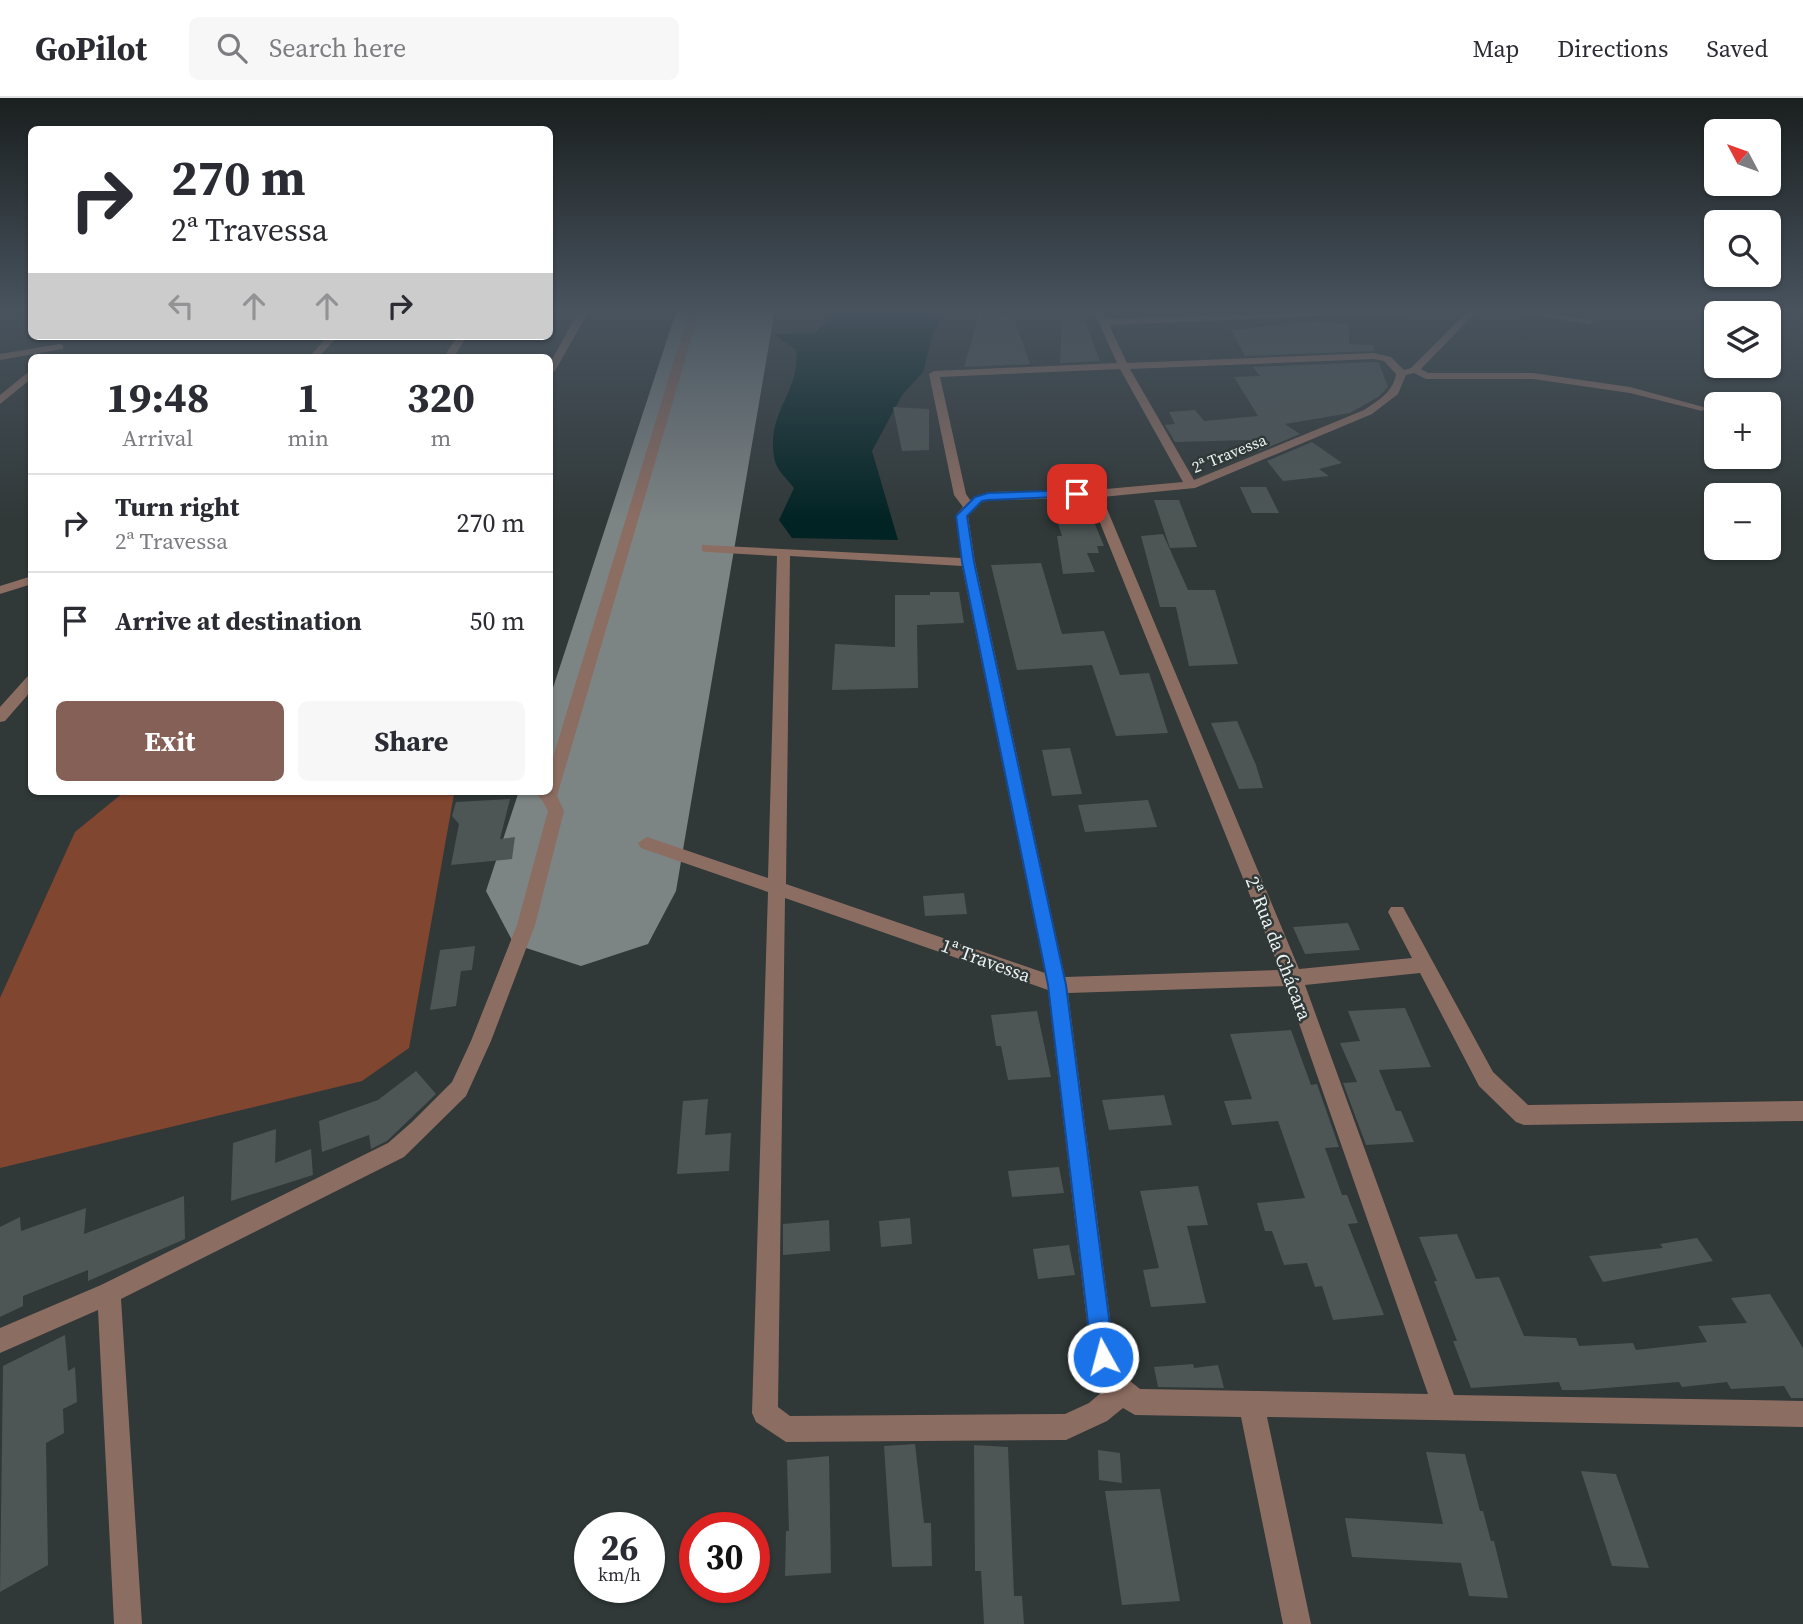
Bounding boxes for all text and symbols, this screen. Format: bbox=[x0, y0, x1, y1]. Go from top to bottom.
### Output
search box bbox=[189, 17, 679, 80]
text: GoPilot bbox=[35, 26, 147, 71]
icon: search bbox=[213, 29, 251, 67]
text: Search here bbox=[269, 30, 406, 66]
text: Map bbox=[1472, 32, 1519, 65]
text: Directions bbox=[1557, 32, 1668, 65]
text: Saved bbox=[1706, 32, 1768, 65]
north arrow bbox=[1704, 119, 1782, 196]
map controls bbox=[1704, 119, 1781, 560]
text: 270 m bbox=[171, 144, 306, 211]
icon: right bbox=[56, 154, 147, 245]
text: 2ª Travessa bbox=[171, 208, 328, 252]
button: search bbox=[1704, 210, 1781, 287]
icon: left bbox=[162, 287, 200, 325]
icon: ahead bbox=[235, 287, 273, 325]
icon: ahead bbox=[308, 287, 346, 325]
icon: right bbox=[381, 287, 419, 325]
button: layers bbox=[1704, 301, 1781, 378]
text: 19:48 bbox=[106, 368, 210, 426]
text: 1 bbox=[297, 368, 320, 426]
text: 320 bbox=[407, 368, 475, 426]
button: + bbox=[1704, 392, 1781, 469]
text: Arrival bbox=[122, 422, 193, 454]
text: min bbox=[287, 422, 329, 454]
text: m bbox=[431, 422, 451, 454]
street label: 2ª Travessa bbox=[1188, 428, 1270, 478]
pin bbox=[1047, 464, 1107, 524]
icon: arrive bbox=[1058, 475, 1096, 513]
button: − bbox=[1704, 483, 1781, 560]
text: Turn right bbox=[115, 489, 239, 525]
icon: right bbox=[56, 504, 94, 542]
text: 270 m bbox=[457, 505, 525, 541]
text: 2ª Travessa bbox=[115, 525, 228, 557]
icon: arrive bbox=[56, 602, 94, 640]
text: Arrive at destination bbox=[115, 603, 362, 639]
text: 50 m bbox=[470, 603, 525, 639]
button: Exit bbox=[56, 701, 284, 781]
button: Share bbox=[298, 701, 525, 781]
street label: 2ª Rua da Chácara bbox=[1240, 872, 1318, 1024]
street label: 1ª Travessa bbox=[938, 932, 1035, 988]
position arrow bbox=[1066, 1320, 1140, 1394]
speed limit sign: 30 bbox=[679, 1512, 770, 1603]
text: 26 bbox=[601, 1524, 638, 1572]
text: km/h bbox=[598, 1562, 641, 1587]

